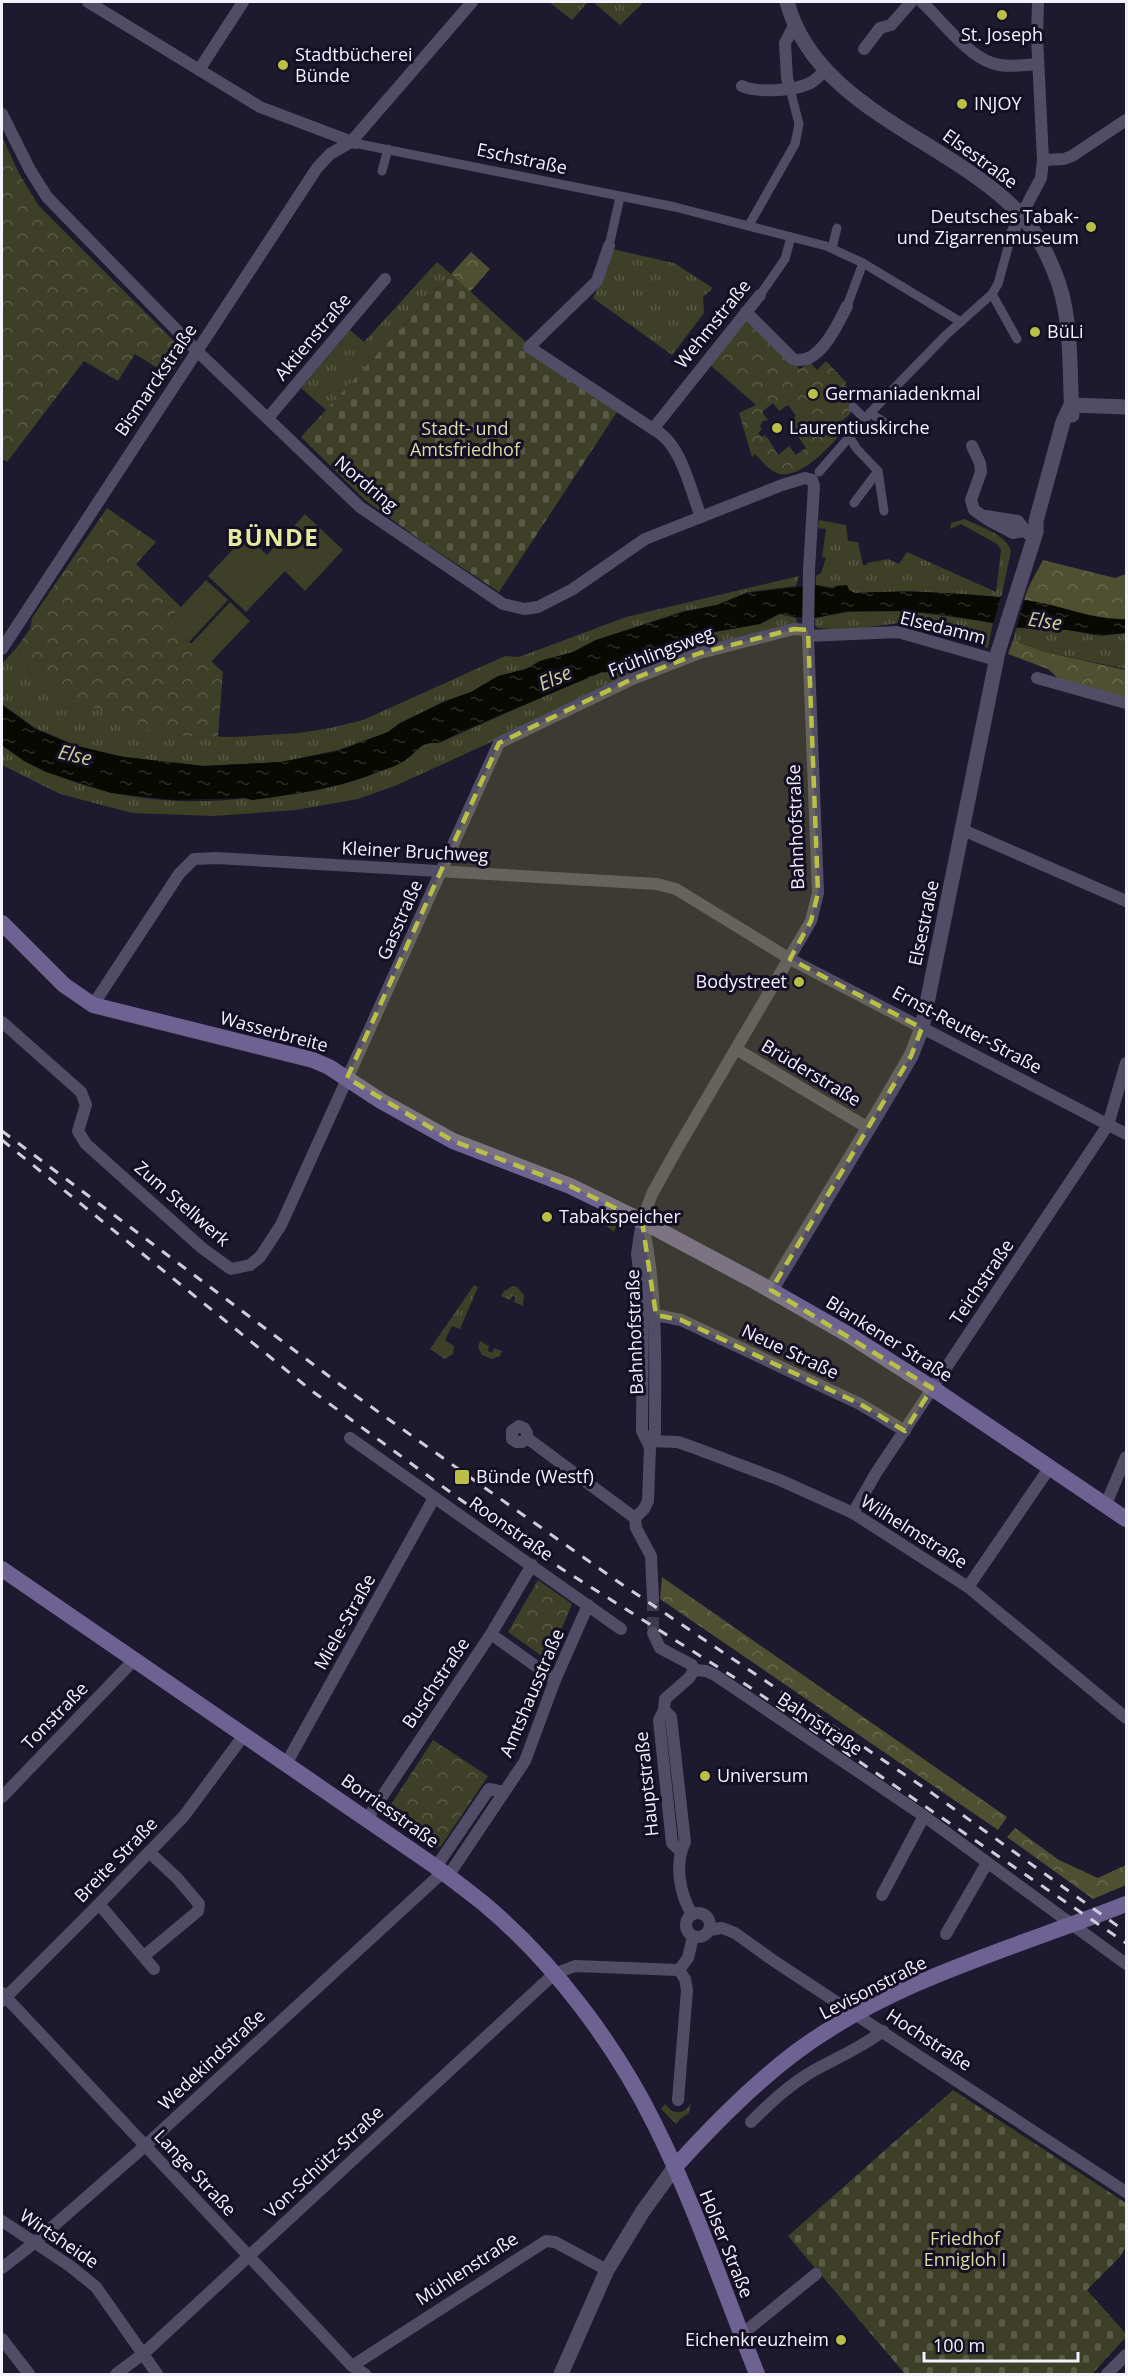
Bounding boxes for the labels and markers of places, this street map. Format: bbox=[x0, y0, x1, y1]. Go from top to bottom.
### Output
marker: St. Joseph bbox=[995, 8, 1009, 22]
place label: St. Joseph bbox=[961, 22, 1043, 46]
place label: Stadtbücherei Bünde bbox=[295, 42, 413, 87]
marker: Stadtbücherei Bünde bbox=[276, 58, 290, 72]
place label: INJOY bbox=[974, 91, 1022, 115]
marker: INJOY bbox=[955, 97, 969, 111]
place label: Deutsches Tabak- und Zigarrenmuseum bbox=[897, 204, 1079, 249]
marker: Deutsches Tabak- und Zigarrenmuseum bbox=[1084, 220, 1098, 234]
place label: BüLi bbox=[1047, 319, 1084, 343]
marker: BüLi bbox=[1028, 325, 1042, 339]
place label: Germaniadenkmal bbox=[825, 381, 981, 405]
marker: Germaniadenkmal bbox=[806, 387, 820, 401]
place label: Laurentiuskirche bbox=[789, 415, 930, 439]
marker: Laurentiuskirche bbox=[770, 421, 784, 435]
place label: Bodystreet bbox=[696, 969, 787, 993]
marker: Bodystreet bbox=[792, 975, 806, 989]
place label: Tabakspeicher bbox=[559, 1204, 681, 1228]
marker: Tabakspeicher bbox=[540, 1210, 554, 1224]
place label: Bünde (Westf) bbox=[476, 1464, 594, 1488]
marker: Bünde (Westf) bbox=[453, 1468, 471, 1486]
place label: Universum bbox=[717, 1763, 808, 1787]
marker: Universum bbox=[698, 1769, 712, 1783]
place label: Eichenkreuzheim bbox=[685, 2327, 829, 2351]
marker: Eichenkreuzheim bbox=[834, 2333, 848, 2347]

